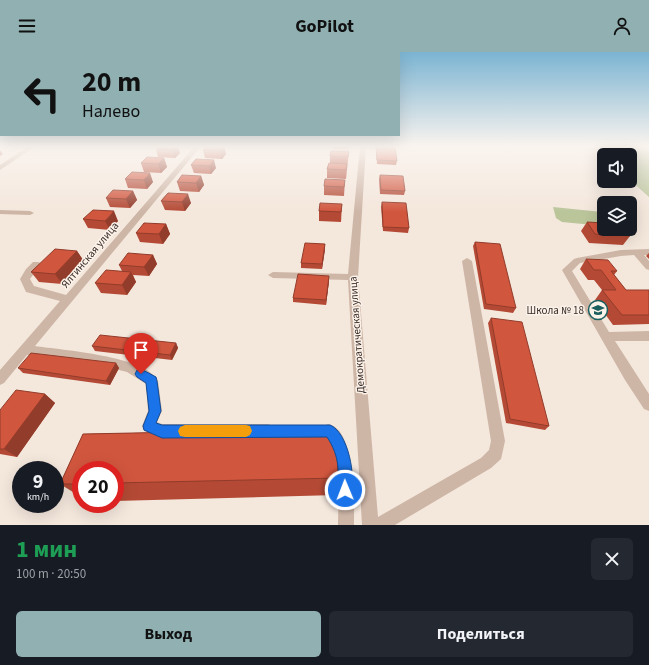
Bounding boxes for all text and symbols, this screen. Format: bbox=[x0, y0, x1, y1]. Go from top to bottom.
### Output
text: GoPilot bbox=[295, 14, 354, 39]
icon: menu bbox=[16, 15, 38, 37]
icon: person bbox=[611, 15, 633, 37]
text: 20 m bbox=[82, 62, 141, 102]
icon: left bbox=[16, 68, 68, 120]
text: Налево bbox=[82, 99, 140, 124]
map controls bbox=[597, 148, 637, 236]
button: sound bbox=[597, 148, 637, 188]
button: layers bbox=[597, 196, 637, 236]
street label: Ялтинская улица bbox=[58, 219, 122, 291]
street label: Демократическая улица bbox=[345, 276, 369, 394]
school or university icon: Школа № 18 bbox=[587, 299, 609, 321]
place label: Школа № 18 bbox=[527, 303, 585, 318]
pin bbox=[124, 333, 158, 374]
icon: arrive bbox=[130, 339, 152, 361]
speed limit sign: 20 bbox=[72, 461, 124, 513]
text: 9 bbox=[33, 468, 43, 496]
position arrow bbox=[324, 469, 366, 511]
text: km/h bbox=[27, 490, 49, 504]
text: 1 мин bbox=[16, 532, 77, 567]
button: close bbox=[591, 538, 633, 580]
text: 100 m · 20:50 bbox=[16, 565, 86, 583]
button: Выход bbox=[16, 611, 321, 657]
button: Поделиться bbox=[329, 611, 633, 657]

